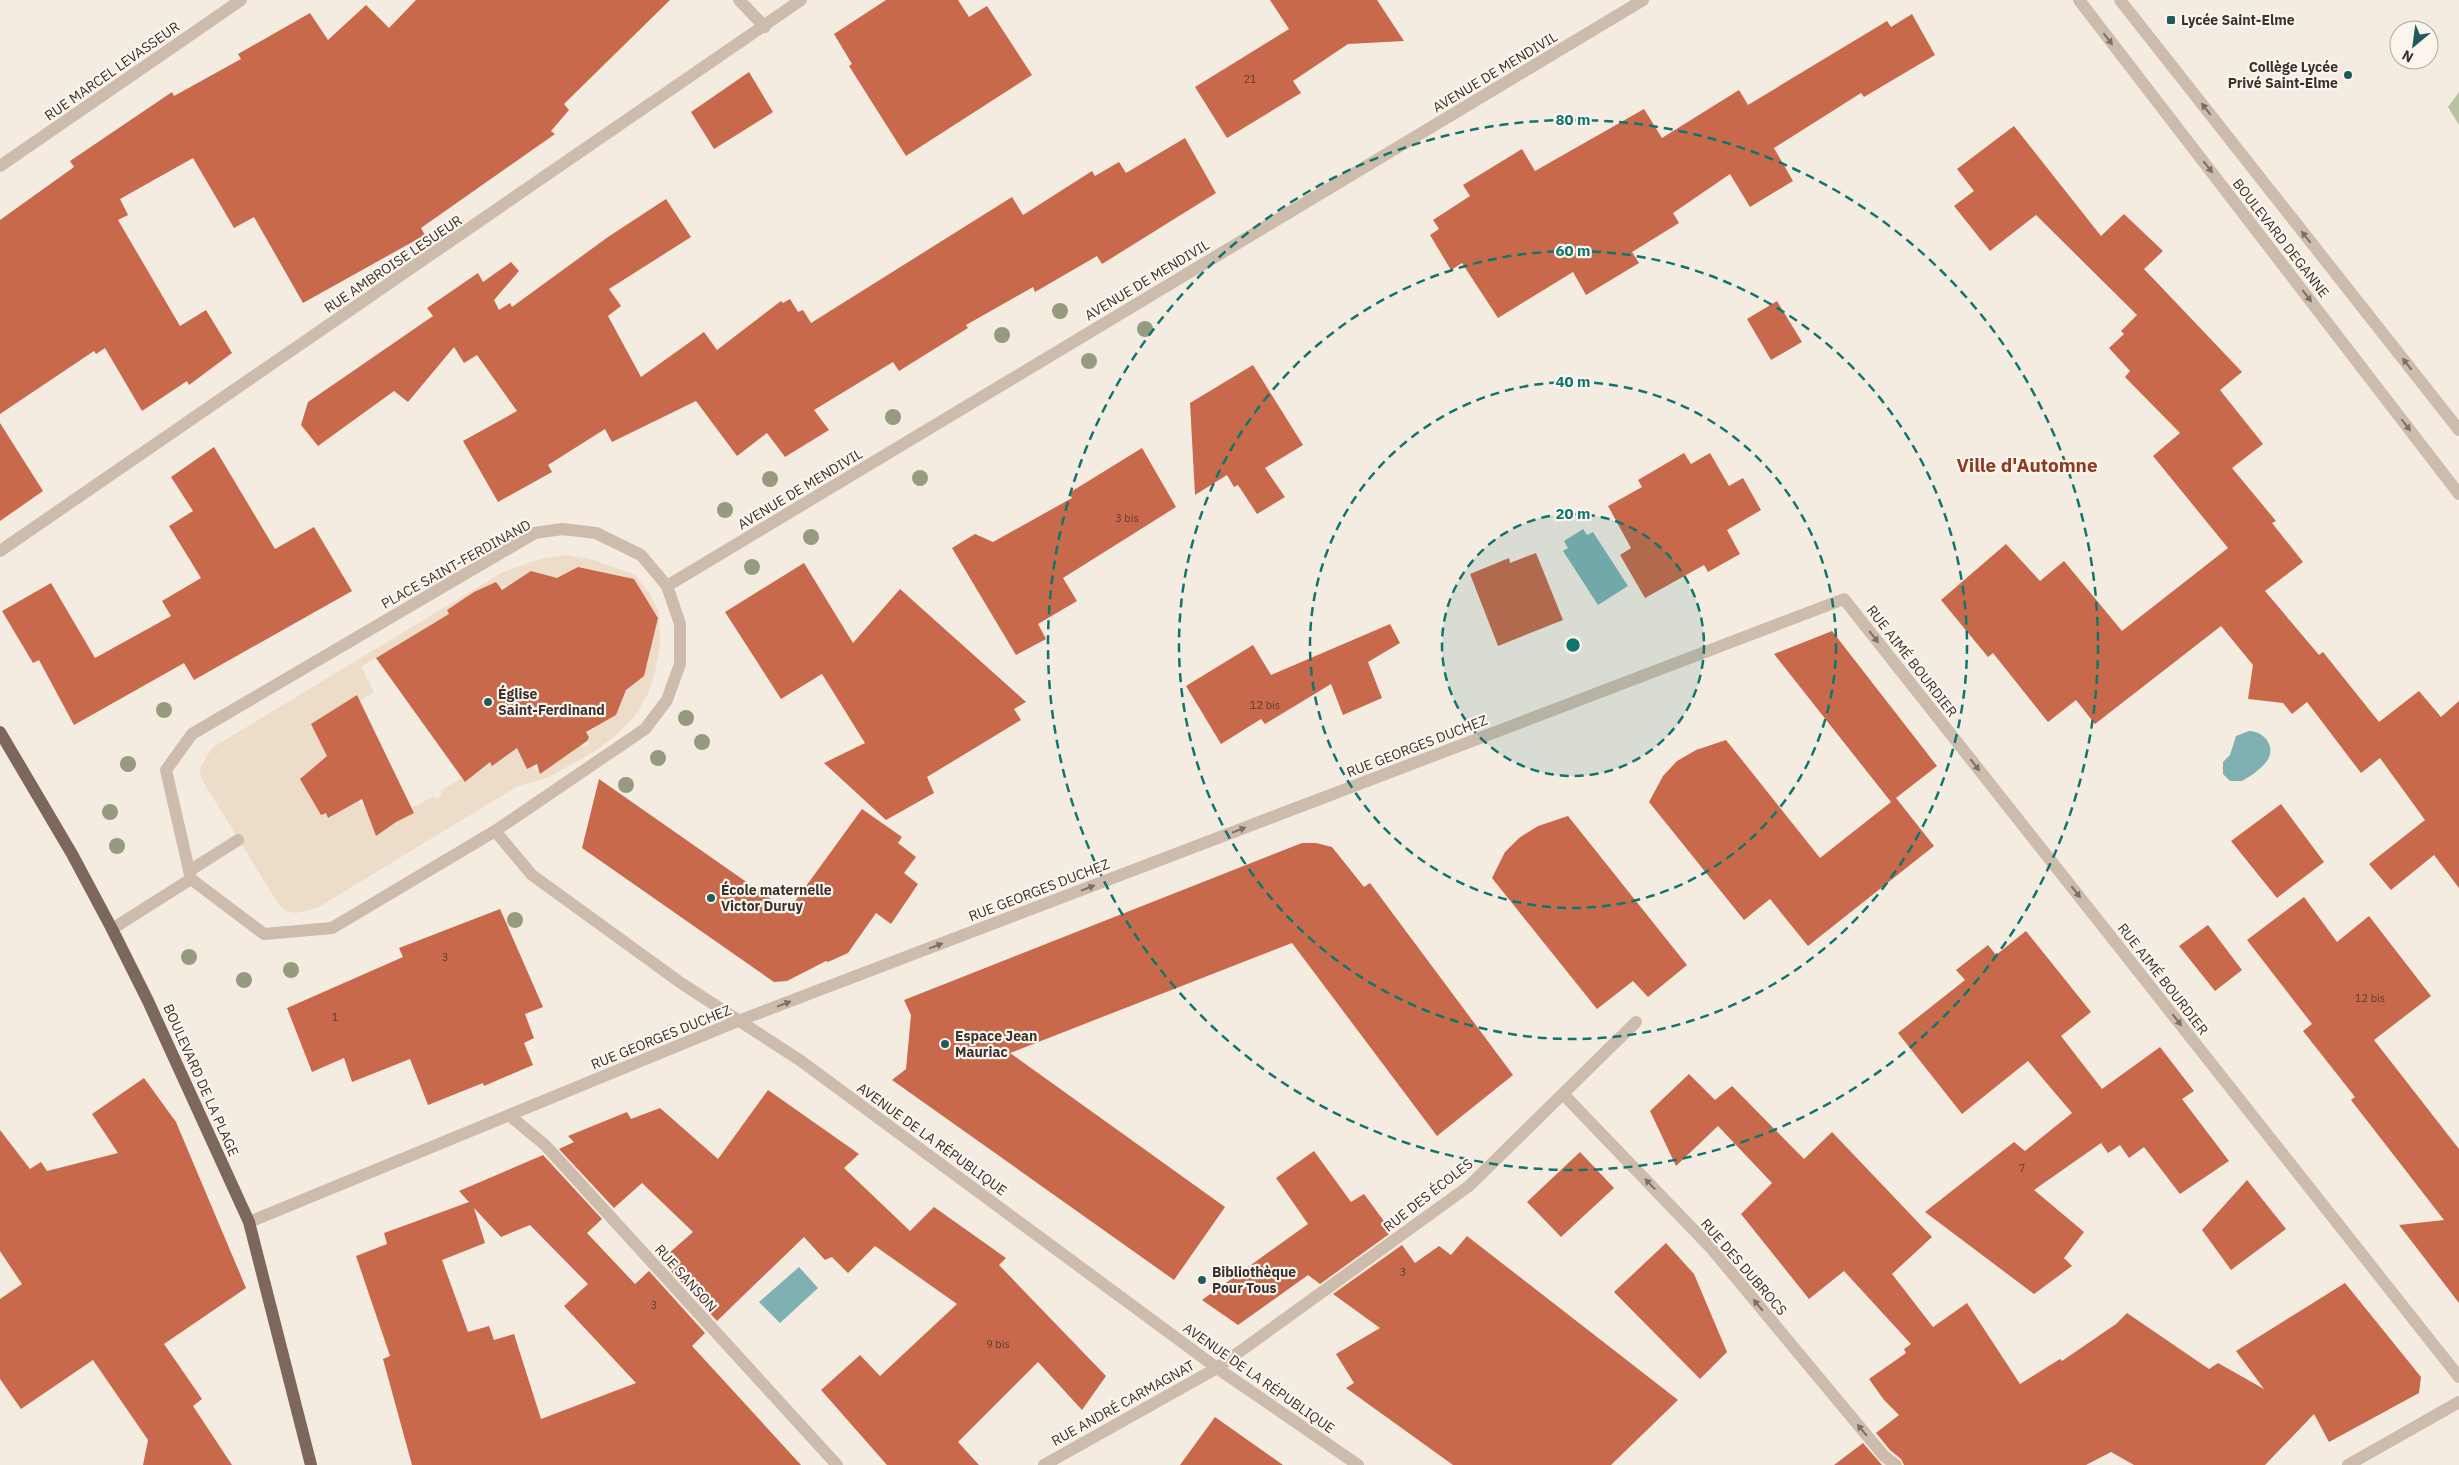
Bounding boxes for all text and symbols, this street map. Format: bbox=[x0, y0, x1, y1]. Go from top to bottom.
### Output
place label: Lycée Saint-Elme bbox=[2181, 11, 2295, 29]
marker: Lycée Saint-Elme bbox=[2165, 14, 2177, 26]
street label: RUE MARCEL LEVASSEUR bbox=[41, 17, 183, 124]
north arrow bbox=[2389, 20, 2439, 70]
street label: AVENUE DE MENDIVIL bbox=[1429, 28, 1561, 116]
one-way arrow bbox=[2103, 32, 2114, 45]
text: N bbox=[2399, 46, 2416, 67]
place label: Collège Lycée Privé Saint-Elme bbox=[2228, 58, 2338, 92]
marker: Collège Lycée Privé Saint-Elme bbox=[2342, 69, 2354, 81]
house number: 21 bbox=[1243, 72, 1257, 86]
one-way arrow bbox=[2200, 103, 2211, 116]
text: 80 m bbox=[1556, 110, 1590, 129]
one-way arrow bbox=[2202, 160, 2213, 173]
street label: BOULEVARD DEGANNE bbox=[2229, 175, 2333, 301]
street label: RUE AMBROISE LESUEUR bbox=[321, 211, 465, 317]
one-way arrow bbox=[2301, 231, 2312, 244]
street label: AVENUE DE MENDIVIL bbox=[1081, 236, 1213, 324]
text: 60 m bbox=[1556, 241, 1590, 260]
one-way arrow bbox=[2301, 289, 2312, 302]
one-way arrow bbox=[2402, 357, 2412, 371]
text: 40 m bbox=[1556, 372, 1590, 391]
one-way arrow bbox=[2401, 418, 2411, 432]
street label: AVENUE DE MENDIVIL bbox=[734, 445, 866, 533]
district label: Ville d'Automne bbox=[1956, 453, 2098, 477]
text: 20 m bbox=[1556, 504, 1590, 523]
house number: 3 bis bbox=[1115, 511, 1139, 525]
street label: PLACE SAINT-FERDINAND bbox=[378, 515, 534, 613]
street label: RUE AIMÉ BOURDIER bbox=[1863, 601, 1962, 720]
one-way arrow bbox=[1869, 630, 1880, 643]
centre of rings bbox=[1564, 636, 1582, 654]
place label: Église Saint-Ferdinand bbox=[498, 684, 605, 719]
marker: Église Saint-Ferdinand bbox=[482, 696, 494, 708]
house number: 12 bis bbox=[1250, 698, 1280, 712]
street label: RUE GEORGES DUCHEZ bbox=[1344, 711, 1490, 781]
one-way arrow bbox=[1970, 758, 1981, 771]
one-way arrow bbox=[1232, 826, 1247, 833]
street label: RUE GEORGES DUCHEZ bbox=[966, 855, 1112, 925]
place label: École maternelle Victor Duruy bbox=[721, 880, 832, 915]
one-way arrow bbox=[1080, 884, 1095, 891]
one-way arrow bbox=[2070, 885, 2081, 898]
marker: École maternelle Victor Duruy bbox=[705, 892, 717, 904]
street label: RUE AIMÉ BOURDIER bbox=[2114, 919, 2213, 1038]
one-way arrow bbox=[929, 942, 944, 950]
house number: 3 bbox=[442, 950, 448, 964]
house number: 12 bis bbox=[2355, 991, 2385, 1005]
one-way arrow bbox=[777, 1000, 792, 1008]
street label: BOULEVARD DE LA PLAGE bbox=[159, 1001, 243, 1159]
street label: RUE GEORGES DUCHEZ bbox=[588, 1001, 734, 1073]
house number: 1 bbox=[332, 1010, 339, 1024]
one-way arrow bbox=[2171, 1013, 2182, 1026]
place label: Espace Jean Mauriac bbox=[955, 1027, 1037, 1061]
marker: Espace Jean Mauriac bbox=[939, 1038, 951, 1050]
street label: AVENUE DE LA RÉPUBLIQUE bbox=[854, 1078, 1011, 1199]
street label: RUE DES ÉCOLES bbox=[1379, 1154, 1476, 1236]
house number: 7 bbox=[2019, 1161, 2025, 1175]
one-way arrow bbox=[1644, 1179, 1656, 1191]
street label: RUE DES DUBROCS bbox=[1697, 1215, 1791, 1319]
street label: RUE SANSON bbox=[651, 1241, 721, 1315]
place label: Bibliothèque Pour Tous bbox=[1212, 1263, 1296, 1297]
house number: 3 bbox=[1400, 1265, 1406, 1279]
marker: Bibliothèque Pour Tous bbox=[1196, 1274, 1208, 1286]
house number: 3 bbox=[651, 1298, 657, 1312]
one-way arrow bbox=[1753, 1299, 1764, 1312]
street label: AVENUE DE LA RÉPUBLIQUE bbox=[1180, 1318, 1339, 1437]
house number: 9 bis bbox=[986, 1337, 1010, 1351]
street label: RUE ANDRÉ CARMAGNAT bbox=[1048, 1355, 1198, 1450]
one-way arrow bbox=[1857, 1423, 1868, 1436]

